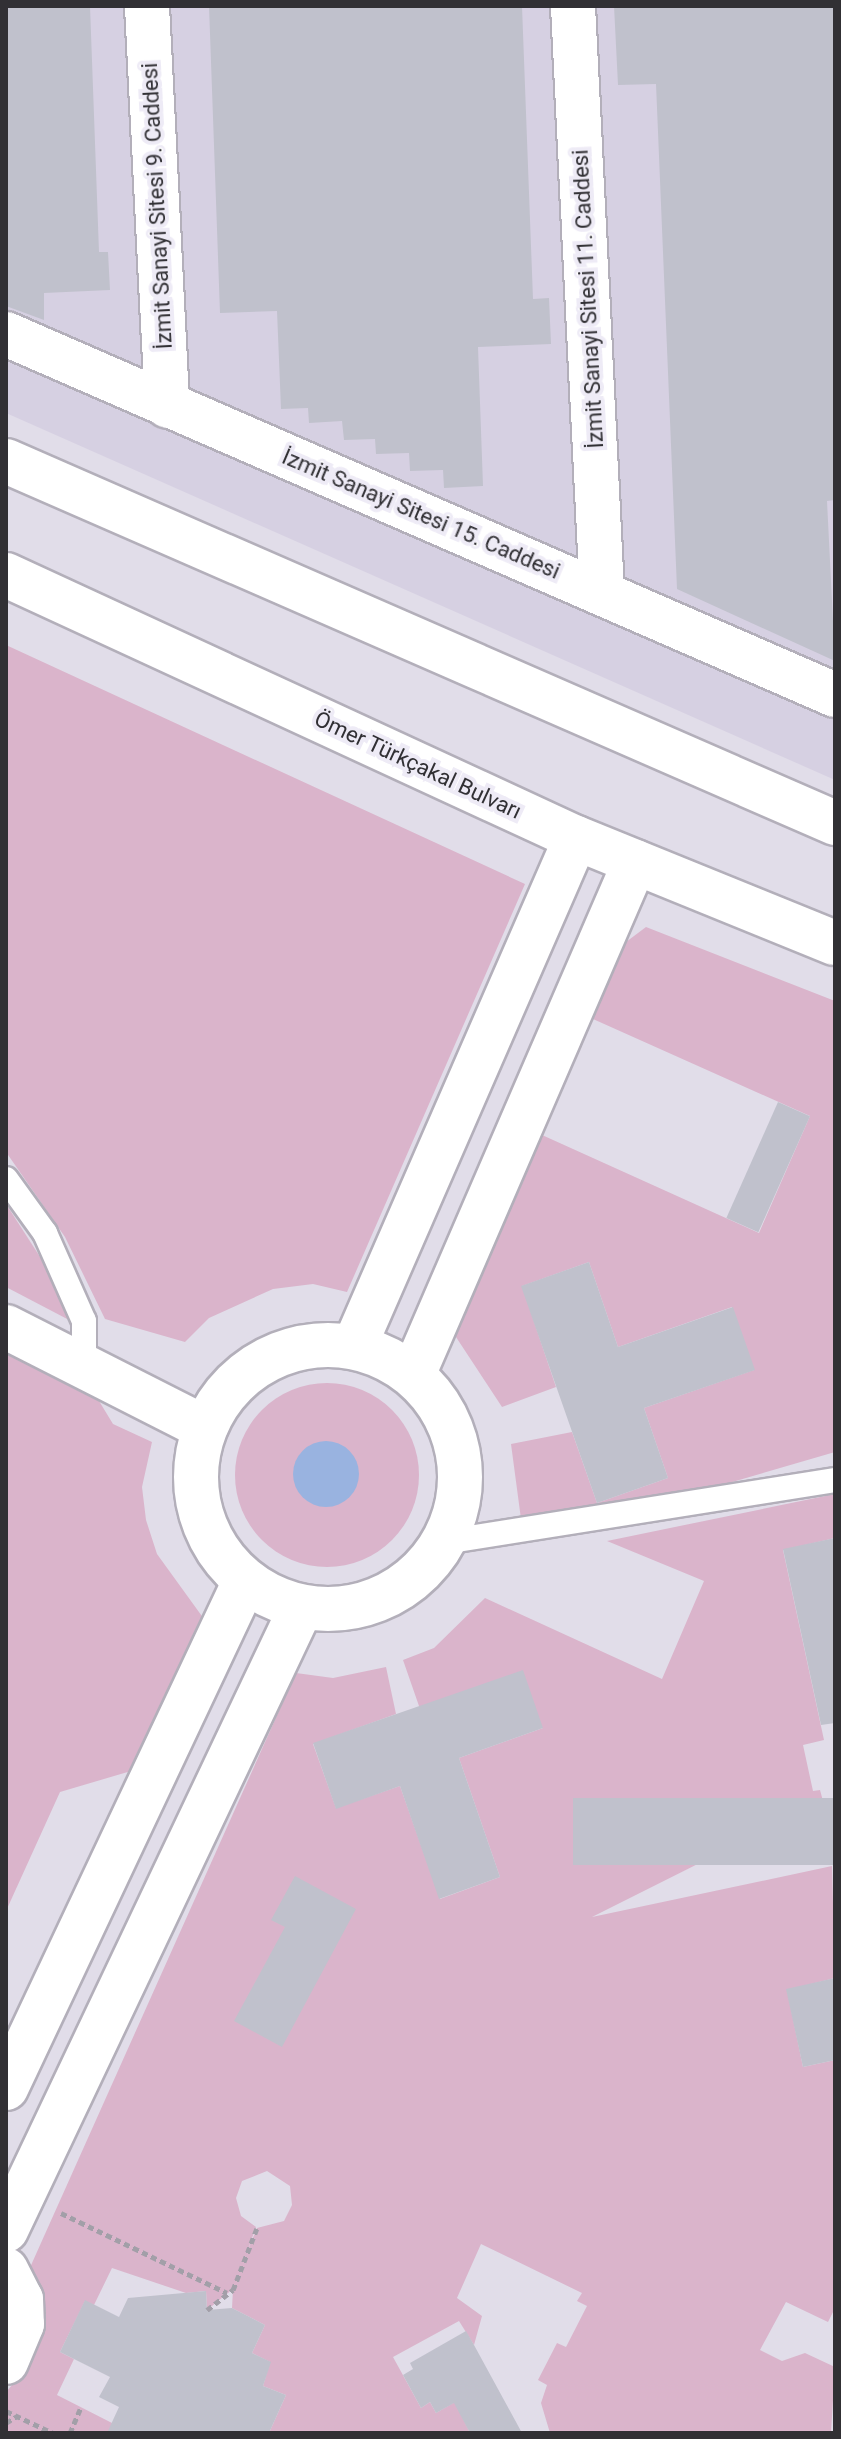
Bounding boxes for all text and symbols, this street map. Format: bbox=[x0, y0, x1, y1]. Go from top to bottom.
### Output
street label: İzmit Sanayi Sitesi 9. Caddesi bbox=[136, 62, 178, 350]
street label: İzmit Sanayi Sitesi 11. Caddesi bbox=[567, 149, 609, 449]
street label: İzmit Sanayi Sitesi 15. Caddesi bbox=[278, 443, 564, 585]
street label: Ömer Türkçakal Bulvarı bbox=[310, 705, 526, 825]

